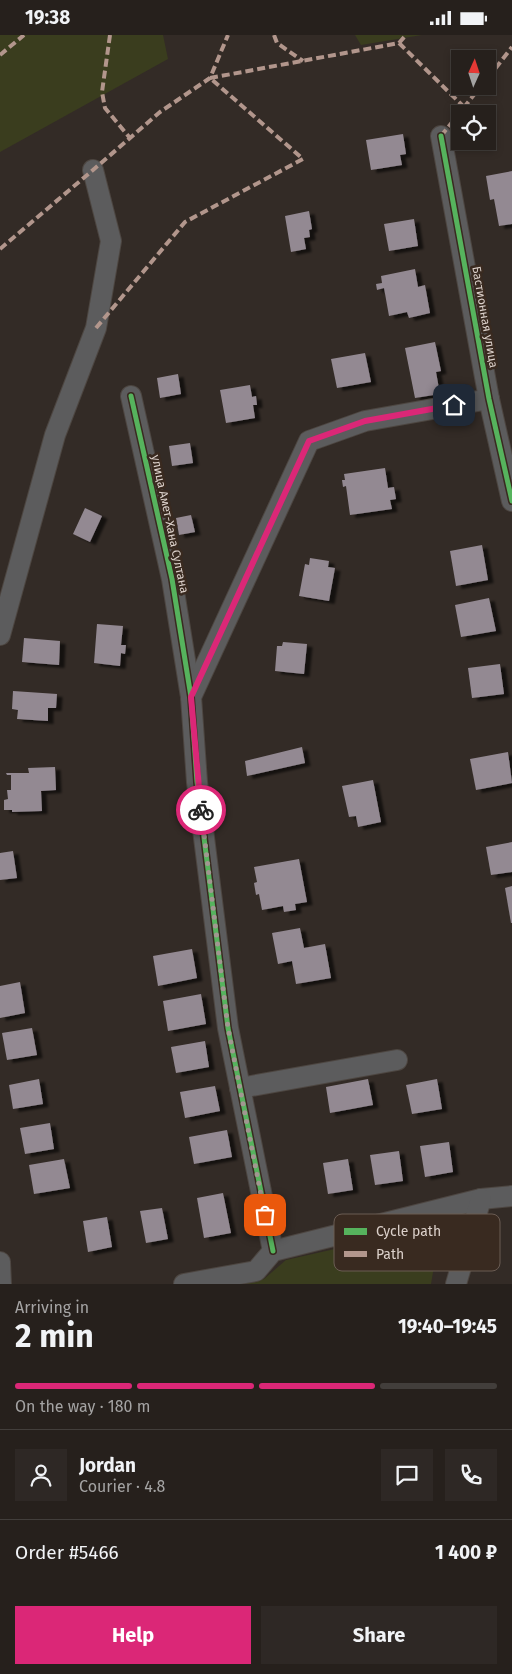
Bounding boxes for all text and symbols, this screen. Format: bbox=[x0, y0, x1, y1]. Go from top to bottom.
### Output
text: 19:38 bbox=[25, 6, 70, 29]
north arrow bbox=[451, 50, 496, 95]
map controls bbox=[451, 50, 496, 150]
button: locate bbox=[451, 105, 496, 150]
street label: Бастионная улица bbox=[469, 265, 501, 369]
pin bbox=[433, 384, 475, 426]
icon: home bbox=[440, 391, 468, 419]
street label: улица Амет-Хана Султана bbox=[148, 454, 192, 594]
courier bbox=[176, 785, 226, 835]
icon: bike bbox=[187, 796, 215, 824]
pin bbox=[244, 1194, 286, 1236]
icon: bag bbox=[251, 1201, 279, 1229]
legend bbox=[334, 1214, 500, 1271]
text: Cycle path bbox=[376, 1223, 441, 1240]
text: Path bbox=[376, 1246, 404, 1263]
text: Arriving in bbox=[15, 1298, 89, 1317]
text: 19:40–19:45 bbox=[398, 1315, 497, 1338]
text: 2 min bbox=[15, 1317, 94, 1355]
text: On the way · 180 m bbox=[15, 1397, 150, 1416]
button: person bbox=[15, 1449, 67, 1501]
button: chat bbox=[381, 1449, 433, 1501]
button: phone bbox=[445, 1449, 497, 1501]
text: Jordan bbox=[79, 1454, 136, 1477]
text: Courier · 4.8 bbox=[79, 1477, 165, 1496]
text: Order #5466 bbox=[15, 1541, 119, 1564]
text: 1 400 ₽ bbox=[435, 1541, 497, 1564]
button: Help bbox=[15, 1606, 251, 1664]
button: Share bbox=[261, 1606, 497, 1664]

